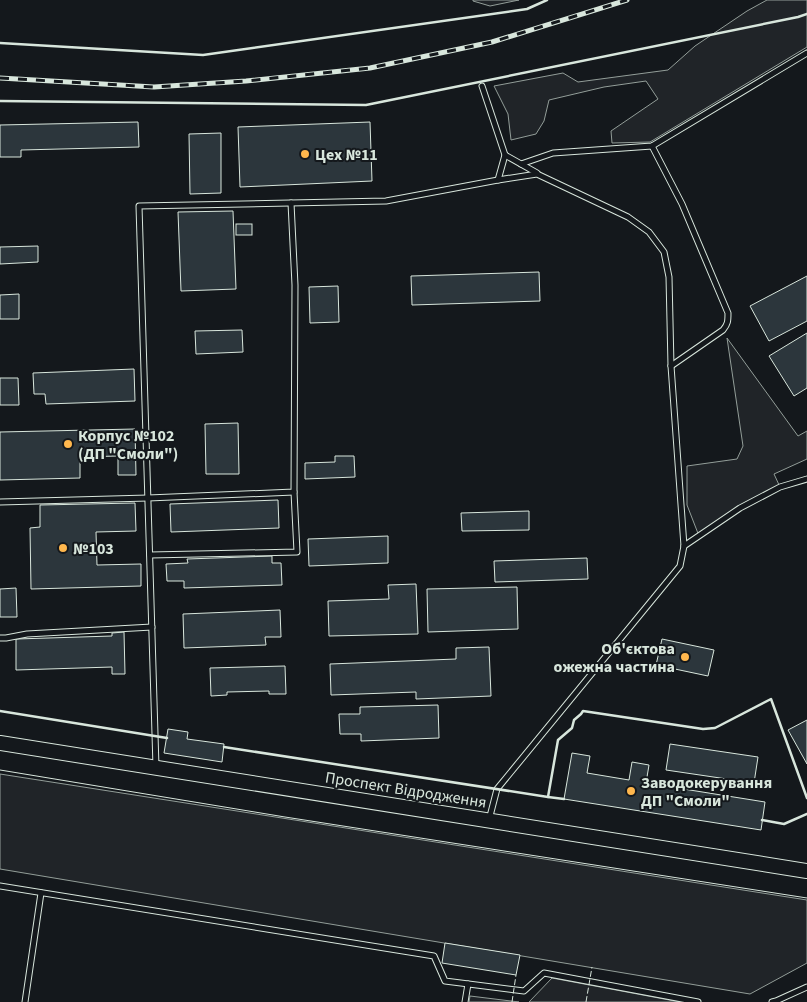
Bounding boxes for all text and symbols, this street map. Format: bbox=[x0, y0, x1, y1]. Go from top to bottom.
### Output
place label: Цех №11 bbox=[315, 144, 378, 166]
marker: Цех №11 bbox=[299, 148, 311, 160]
place label: Корпус №102 (ДП "Смоли") bbox=[78, 425, 178, 465]
marker: Корпус №102 (ДП "Смоли") bbox=[62, 438, 74, 450]
place label: №103 bbox=[73, 538, 114, 560]
marker: №103 bbox=[57, 542, 69, 554]
place label: Об'єктова ожежна частина bbox=[554, 638, 675, 678]
marker: Об'єктова ожежна частина bbox=[679, 651, 691, 663]
street label: Проспект Відродження bbox=[323, 766, 488, 814]
place label: Заводокерування ДП "Смоли" bbox=[641, 772, 772, 812]
marker: Заводокерування ДП "Смоли" bbox=[625, 785, 637, 797]

